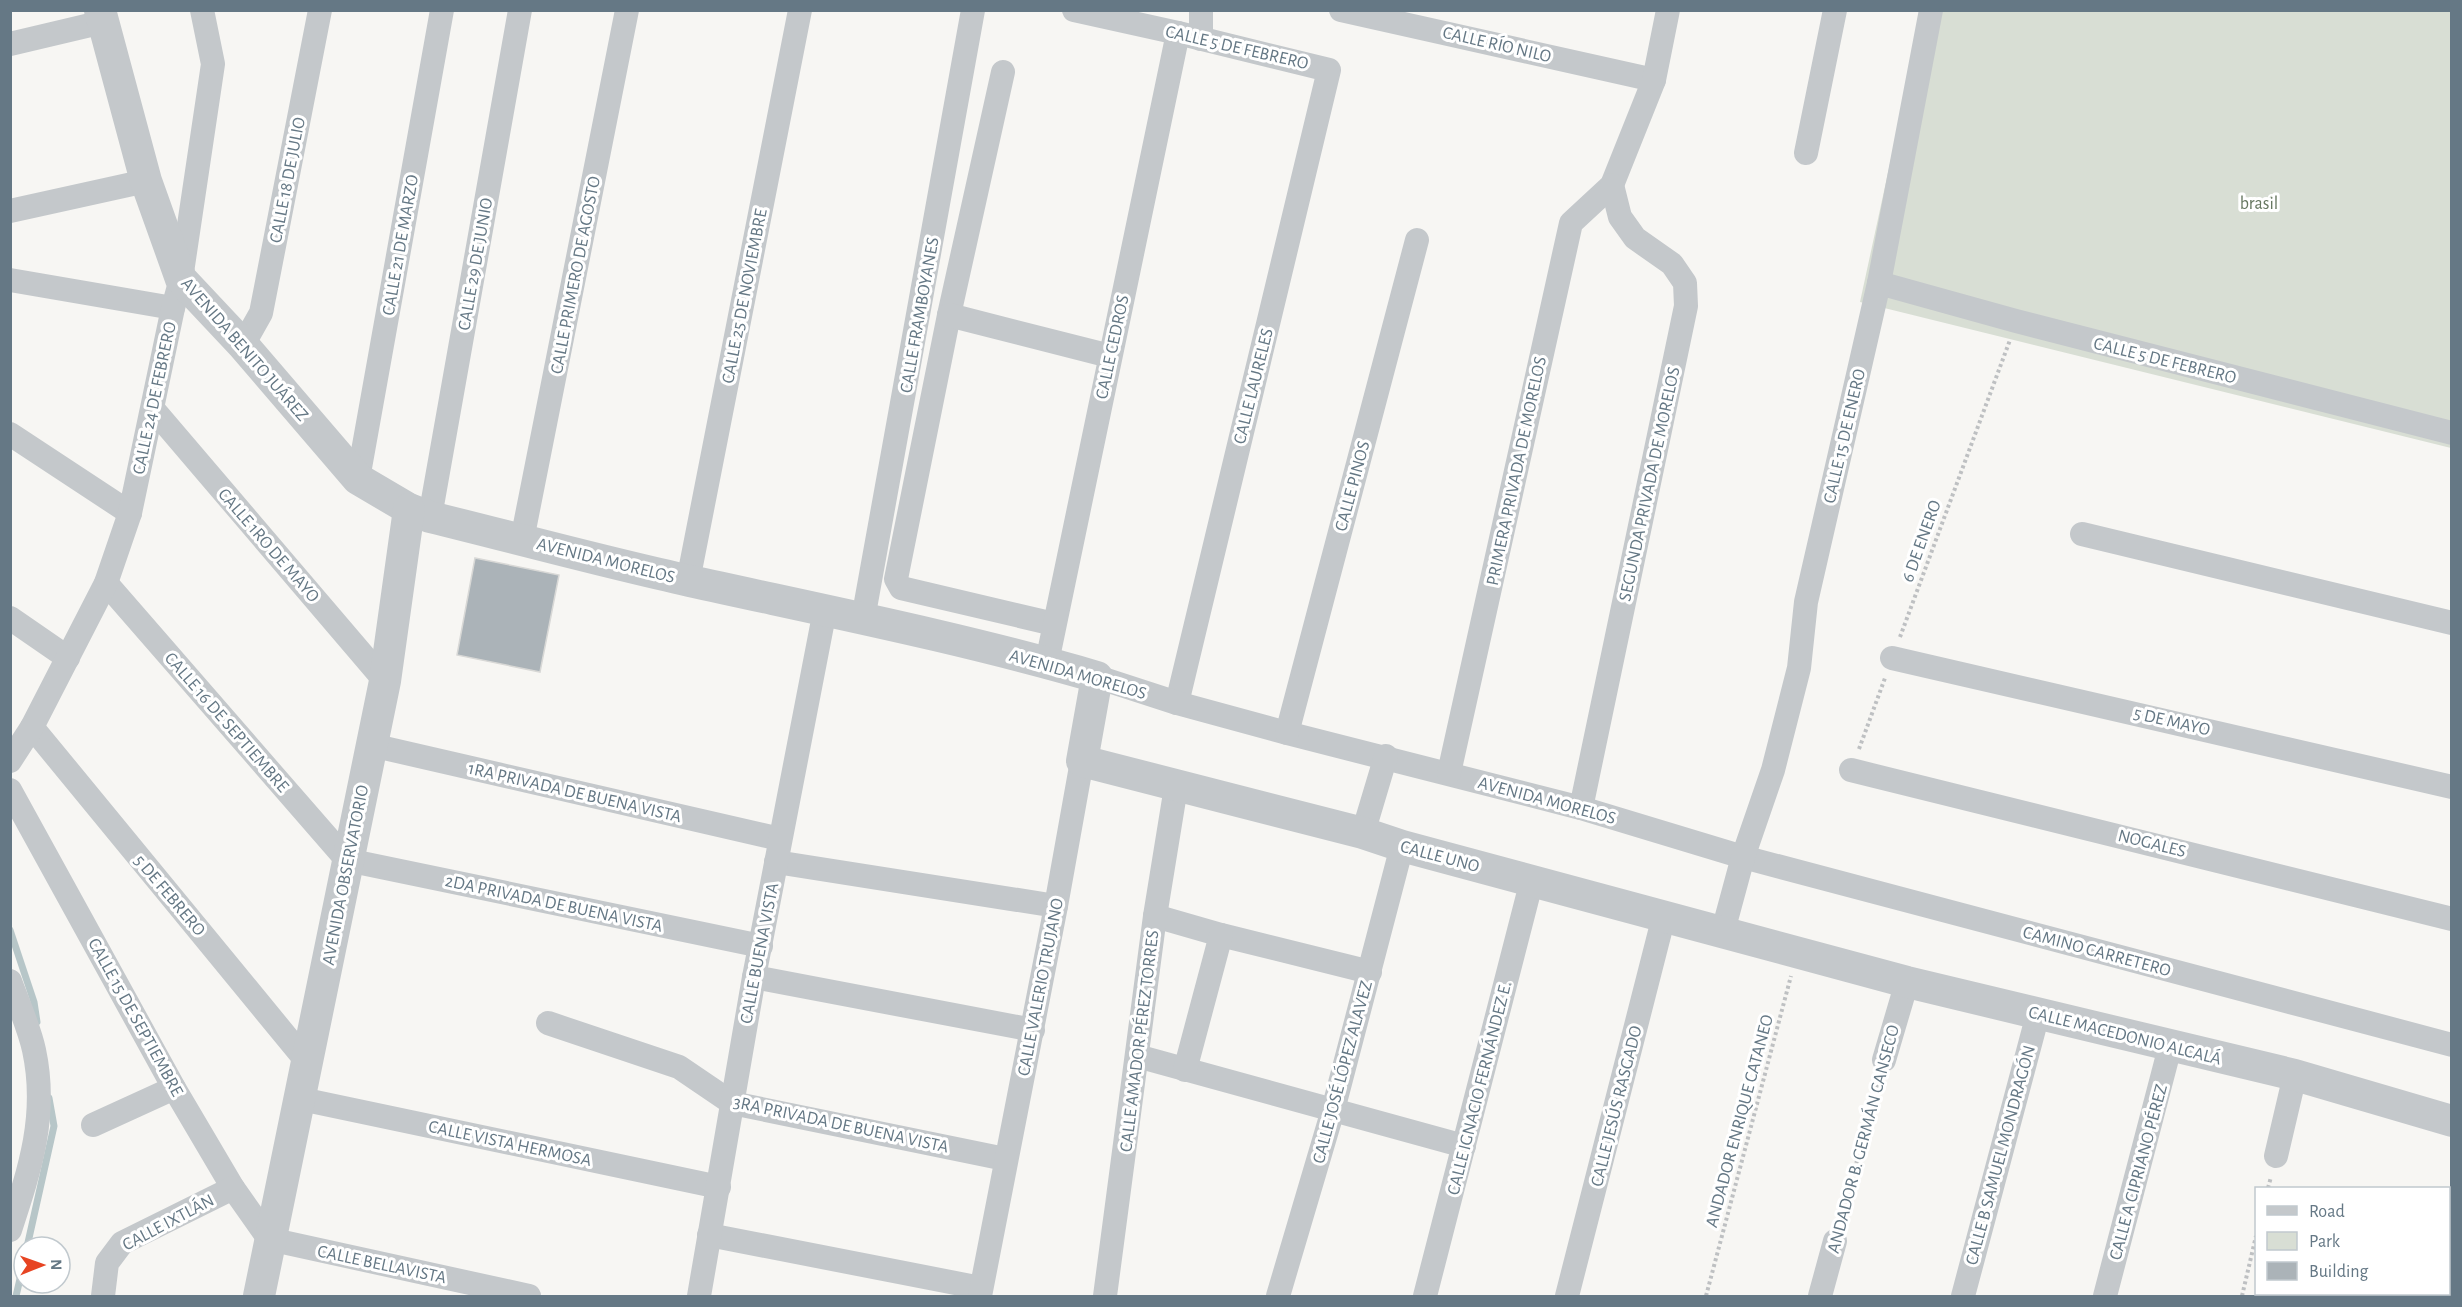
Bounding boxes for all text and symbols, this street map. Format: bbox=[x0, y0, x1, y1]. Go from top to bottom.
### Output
street label: CALLE RÍO NILO bbox=[1441, 21, 1553, 66]
street label: CALLE 5 DE FEBRERO bbox=[1164, 23, 1310, 73]
street label: CALLE 18 DE JULIO bbox=[267, 116, 309, 245]
street label: CALLE 21 DE MARZO bbox=[380, 173, 422, 317]
street label: CALLE PRIMERO DE AGOSTO bbox=[548, 175, 604, 376]
park label: brasil bbox=[2240, 195, 2278, 213]
street label: CALLE 29 DE JUNIO bbox=[455, 196, 497, 332]
street label: CALLE 25 DE NOVIEMBRE bbox=[719, 207, 771, 385]
street label: CALLE FRAMBOYANES bbox=[897, 236, 943, 394]
street label: AVENIDA BENITO JUÁREZ bbox=[177, 273, 314, 425]
street label: CALLE CEDROS bbox=[1093, 294, 1133, 401]
street label: CALLE 24 DE FEBRERO bbox=[130, 320, 180, 476]
street label: CALLE LAURELES bbox=[1231, 327, 1277, 446]
street label: CALLE 5 DE FEBRERO bbox=[2092, 335, 2238, 387]
street label: PRIMERA PRIVADA DE MORELOS bbox=[1484, 355, 1550, 587]
street label: SEGUNDA PRIVADA DE MORELOS bbox=[1616, 365, 1684, 603]
street label: CALLE 15 DE ENERO bbox=[1821, 367, 1869, 505]
street label: CALLE PINOS bbox=[1332, 439, 1374, 533]
street label: CALLE 1RO DE MAYO bbox=[214, 485, 322, 606]
street label: 6 DE ENERO bbox=[1899, 498, 1945, 585]
street label: AVENIDA MORELOS bbox=[535, 535, 677, 587]
street label: AVENIDA MORELOS bbox=[1007, 647, 1148, 703]
street label: CALLE 16 DE SEPTIEMBRE bbox=[161, 649, 292, 796]
street label: 5 DE MAYO bbox=[2132, 704, 2212, 739]
street label: 1RA PRIVADA DE BUENA VISTA bbox=[466, 760, 684, 826]
street label: AVENIDA MORELOS bbox=[1476, 774, 1618, 828]
street label: AVENIDA OBSERVATORIO bbox=[320, 784, 372, 967]
street label: NOGALES bbox=[2116, 827, 2188, 861]
street label: CALLE UNO bbox=[1398, 838, 1481, 876]
street label: 5 DE FEBRERO bbox=[130, 852, 208, 940]
street label: 2DA PRIVADA DE BUENA VISTA bbox=[443, 872, 665, 936]
street label: CALLE BUENA VISTA bbox=[737, 881, 783, 1025]
street label: CALLE VALERIO TRUJANO bbox=[1015, 897, 1067, 1078]
street label: CAMINO CARRETERO bbox=[2021, 924, 2173, 980]
street label: CALLE AMADOR PÉREZ TORRES bbox=[1114, 929, 1163, 1153]
street label: CALLE 15 DE SEPTIEMBRE bbox=[84, 935, 186, 1100]
street label: CALLE JOSÉ LÓPEZ ALAVEZ bbox=[1307, 978, 1376, 1166]
street label: CALLE IGNACIO FERNÁNDEZ E. bbox=[1442, 979, 1515, 1197]
street label: CALLE MACEDONIO ALCALÁ bbox=[2027, 1000, 2224, 1069]
street label: ANDADOR ENRIQUE CATANEO bbox=[1703, 1013, 1777, 1230]
street label: ANDADOR B. GERMÁN CANSECO bbox=[1822, 1022, 1903, 1255]
street label: CALLE JESÚS RASGADO bbox=[1585, 1023, 1646, 1188]
street label: CALLE B SAMUEL MONDRAGÓN bbox=[1960, 1043, 2039, 1267]
street label: CALLE A CIPRIANO PÉREZ bbox=[2104, 1082, 2171, 1262]
street label: 3RA PRIVADA DE BUENA VISTA bbox=[732, 1093, 951, 1157]
street label: CALLE VISTA HERMOSA bbox=[427, 1118, 594, 1170]
legend bbox=[2255, 1187, 2450, 1295]
street label: CALLE IXTLÁN bbox=[118, 1189, 217, 1254]
text: Road bbox=[2309, 1203, 2345, 1221]
text: Park bbox=[2309, 1233, 2341, 1251]
north arrow bbox=[12, 1235, 72, 1295]
street label: CALLE BELLAVISTA bbox=[316, 1243, 448, 1288]
text: N bbox=[48, 1259, 64, 1270]
text: Building bbox=[2309, 1263, 2369, 1281]

